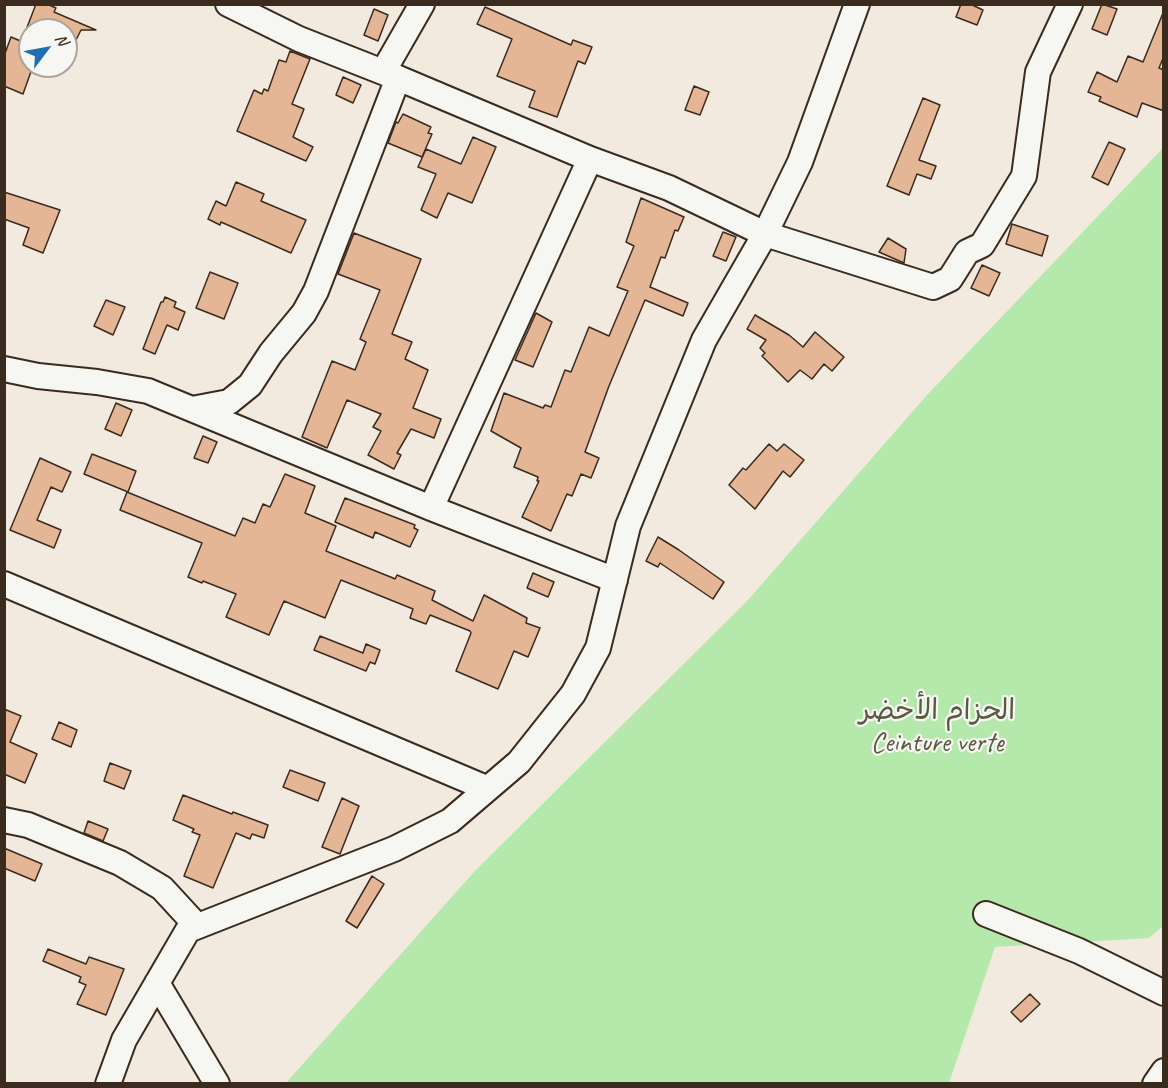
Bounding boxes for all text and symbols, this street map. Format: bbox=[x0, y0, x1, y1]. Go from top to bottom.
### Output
north arrow bbox=[18, 18, 78, 78]
text: N bbox=[50, 30, 73, 49]
park label: الحزام الأخضر Ceinture verte bbox=[859, 695, 1015, 761]

